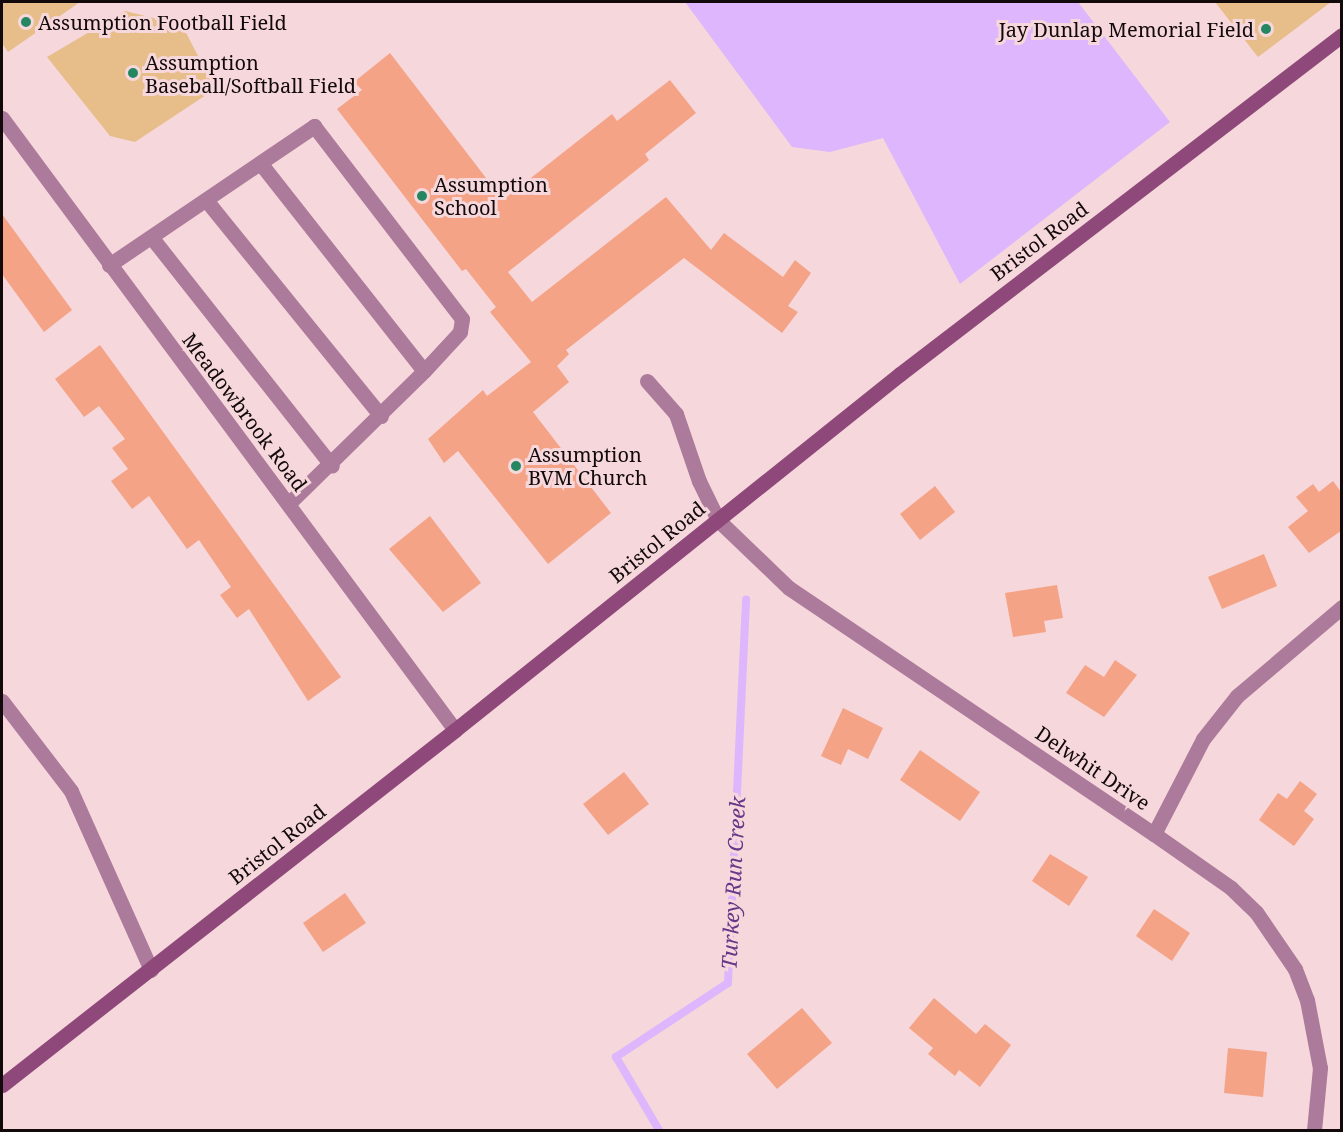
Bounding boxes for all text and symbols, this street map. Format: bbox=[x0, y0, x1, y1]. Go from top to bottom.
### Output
place label: Assumption Football Field bbox=[38, 10, 287, 34]
marker: Assumption Football Field bbox=[19, 15, 33, 29]
place label: Jay Dunlap Memorial Field bbox=[999, 17, 1254, 41]
marker: Jay Dunlap Memorial Field bbox=[1259, 22, 1273, 36]
place label: Assumption Baseball/Softball Field bbox=[145, 50, 356, 97]
marker: Assumption Baseball/Softball Field bbox=[126, 66, 140, 80]
place label: Assumption School bbox=[434, 172, 548, 219]
marker: Assumption School bbox=[415, 189, 429, 203]
street label: Bristol Road bbox=[985, 196, 1093, 286]
street label: Meadowbrook Road bbox=[178, 328, 312, 496]
place label: Assumption BVM Church bbox=[528, 442, 647, 489]
marker: Assumption BVM Church bbox=[509, 459, 523, 473]
street label: Bristol Road bbox=[604, 496, 710, 588]
street label: Delwhit Drive bbox=[1031, 721, 1155, 815]
water label: Turkey Run Creek bbox=[716, 796, 750, 970]
street label: Bristol Road bbox=[224, 799, 330, 889]

